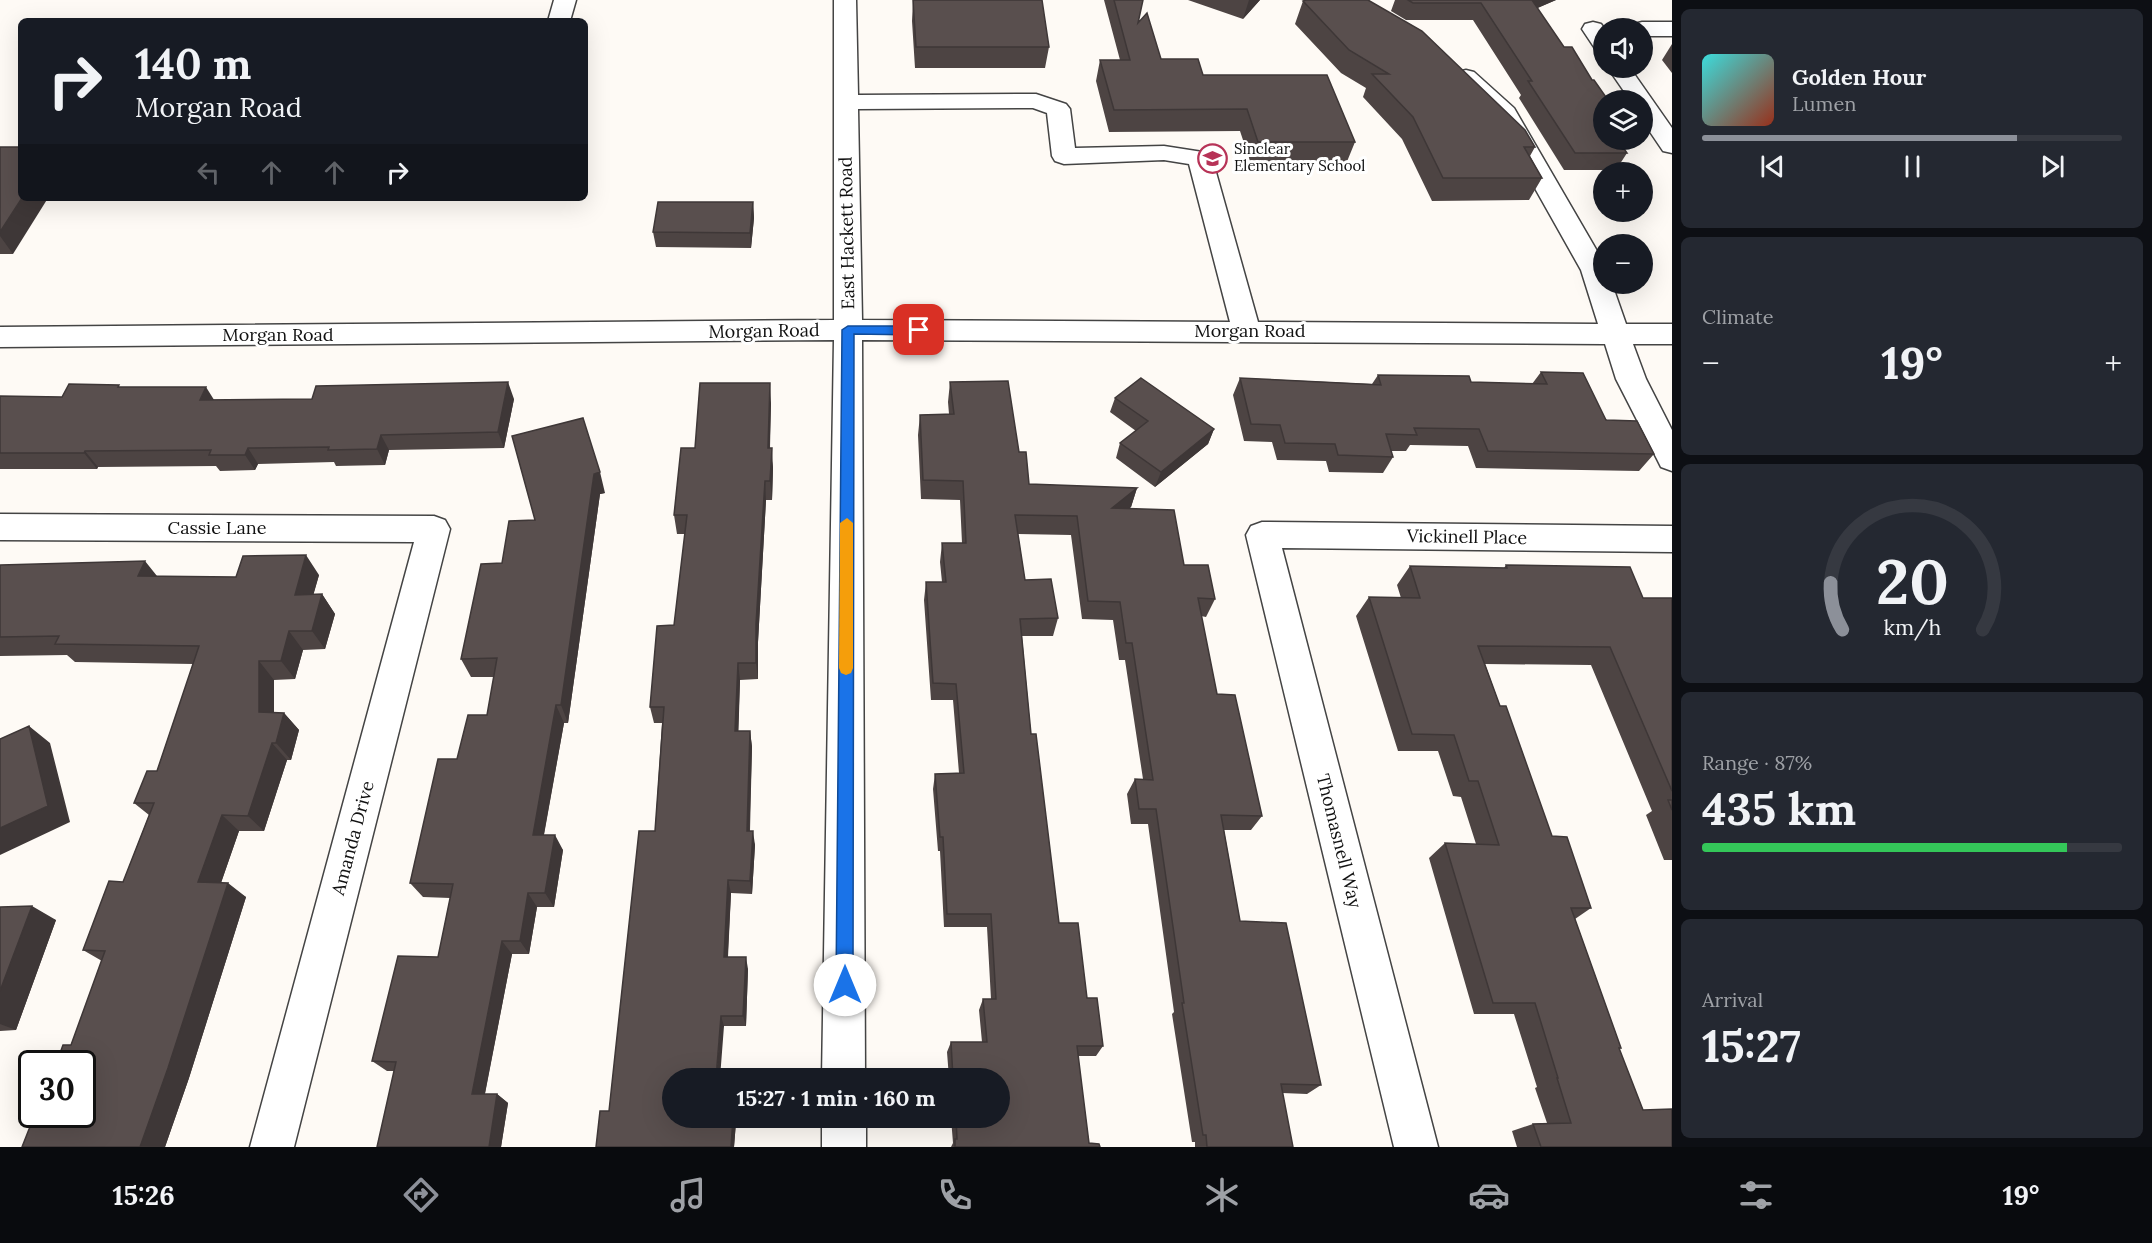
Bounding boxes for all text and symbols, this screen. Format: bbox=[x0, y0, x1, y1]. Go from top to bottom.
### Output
map controls bbox=[1593, 18, 1653, 294]
button: sound bbox=[1593, 18, 1653, 78]
text: 140 m bbox=[135, 37, 251, 91]
icon: right bbox=[36, 42, 114, 120]
text: Golden Hour bbox=[1792, 63, 1926, 91]
text: Morgan Road bbox=[135, 90, 302, 124]
button: layers bbox=[1593, 90, 1653, 150]
text: Lumen bbox=[1792, 91, 1856, 116]
place label: Sinclear Elementary School bbox=[1234, 139, 1365, 175]
school or university icon: Sinclear Elementary School bbox=[1197, 142, 1229, 174]
icon: previous bbox=[1756, 150, 1789, 183]
icon: pause bbox=[1896, 150, 1929, 183]
icon: next bbox=[2036, 150, 2069, 183]
icon: left bbox=[192, 156, 225, 189]
icon: ahead bbox=[255, 156, 288, 189]
icon: ahead bbox=[318, 156, 351, 189]
icon: right bbox=[381, 156, 414, 189]
street label: East Hackett Road bbox=[834, 156, 859, 310]
button: + bbox=[1593, 162, 1653, 222]
button: − bbox=[1593, 234, 1653, 294]
pin bbox=[893, 304, 944, 355]
text: Climate bbox=[1702, 304, 1774, 329]
icon: arrive bbox=[902, 313, 935, 346]
street label: Morgan Road bbox=[708, 318, 820, 343]
street label: Morgan Road bbox=[1194, 319, 1306, 342]
street label: Morgan Road bbox=[222, 323, 334, 346]
text: 19° bbox=[1881, 334, 1943, 391]
text: − bbox=[1702, 342, 1720, 384]
text: + bbox=[2104, 342, 2122, 384]
street label: Cassie Lane bbox=[168, 516, 267, 539]
street label: Vickinell Place bbox=[1406, 524, 1528, 549]
text: 20 bbox=[1876, 542, 1948, 622]
text: km/h bbox=[1883, 614, 1941, 642]
text: Range · 87% bbox=[1702, 750, 1812, 775]
street label: Thomasnell Way bbox=[1312, 771, 1367, 911]
street label: Amanda Drive bbox=[326, 778, 379, 899]
text: 435 km bbox=[1702, 780, 1856, 837]
position arrow bbox=[813, 953, 877, 1017]
text: Arrival bbox=[1702, 987, 1763, 1012]
text: 15:27 bbox=[1702, 1017, 1801, 1074]
speed limit sign: 30 bbox=[18, 1050, 96, 1128]
text: 15:27 · 1 min · 160 m bbox=[736, 1084, 936, 1112]
icon: directions bbox=[400, 1174, 442, 1216]
icon: music bbox=[667, 1174, 709, 1216]
icon: phone bbox=[934, 1174, 976, 1216]
icon: climate bbox=[1201, 1174, 1243, 1216]
icon: car bbox=[1468, 1174, 1510, 1216]
icon: filters bbox=[1735, 1174, 1777, 1216]
text: 15:26 bbox=[113, 1178, 175, 1212]
text: 19° bbox=[2003, 1178, 2039, 1212]

